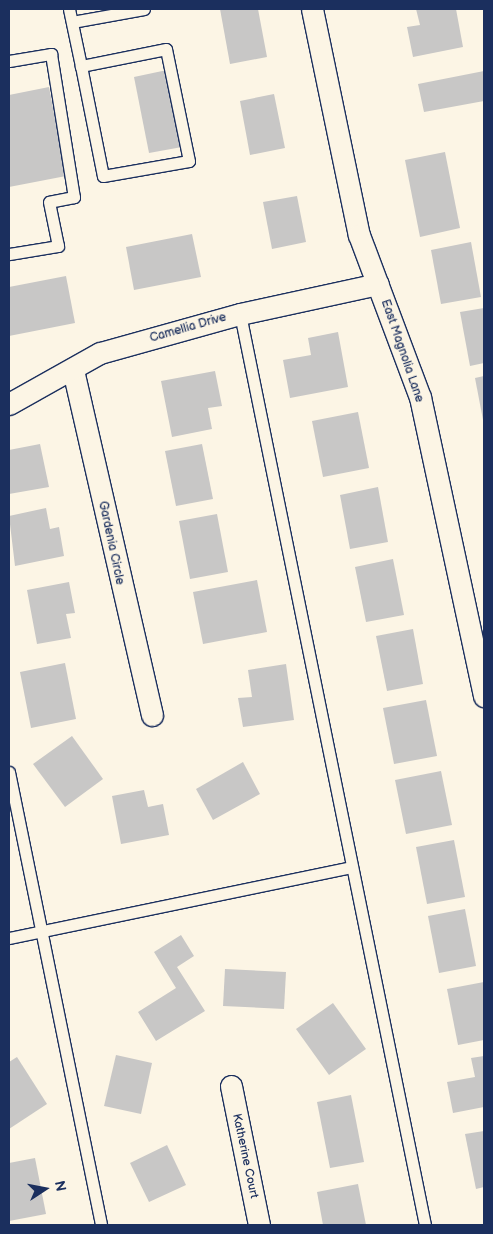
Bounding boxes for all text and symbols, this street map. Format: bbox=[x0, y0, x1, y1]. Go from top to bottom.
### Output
street label: East Magnolia Lane bbox=[378, 298, 426, 404]
street label: Camellia Drive bbox=[148, 310, 228, 346]
street label: Gardenia Circle bbox=[95, 500, 127, 586]
street label: Katherine Court bbox=[229, 1112, 261, 1200]
north arrow bbox=[20, 1164, 70, 1214]
text: N bbox=[51, 1179, 70, 1193]

